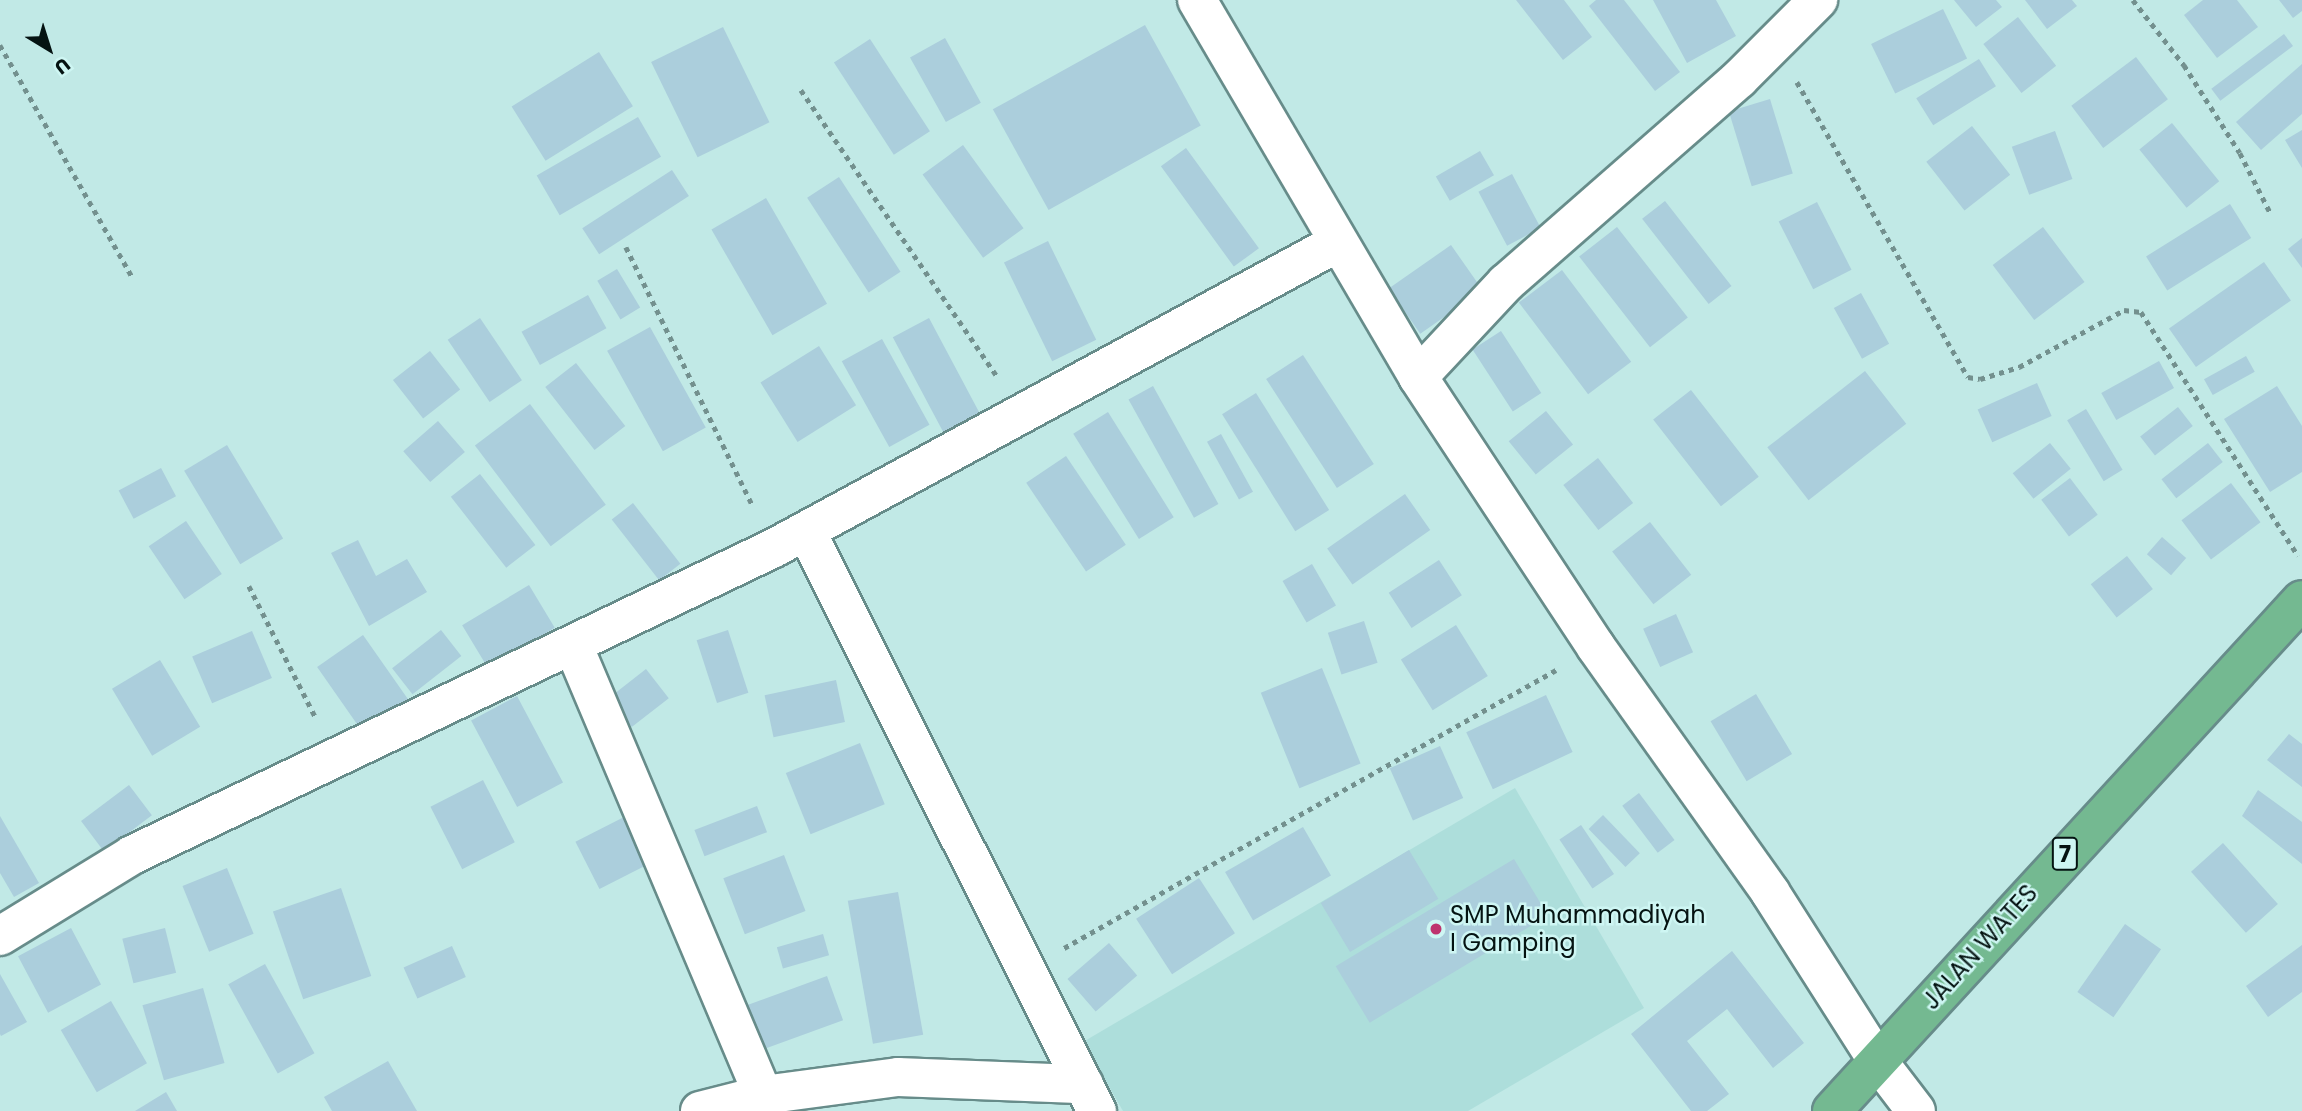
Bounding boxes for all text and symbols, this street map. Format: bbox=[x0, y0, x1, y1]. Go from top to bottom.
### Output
north arrow bbox=[14, 14, 84, 84]
text: U bbox=[49, 51, 76, 81]
road number: 7 bbox=[2051, 834, 2079, 874]
street label: JALAN WATES bbox=[1917, 879, 2043, 1015]
place label: SMP Muhammadiyah I Gamping bbox=[1450, 901, 1706, 957]
marker: SMP Muhammadiyah I Gamping bbox=[1428, 921, 1444, 937]

